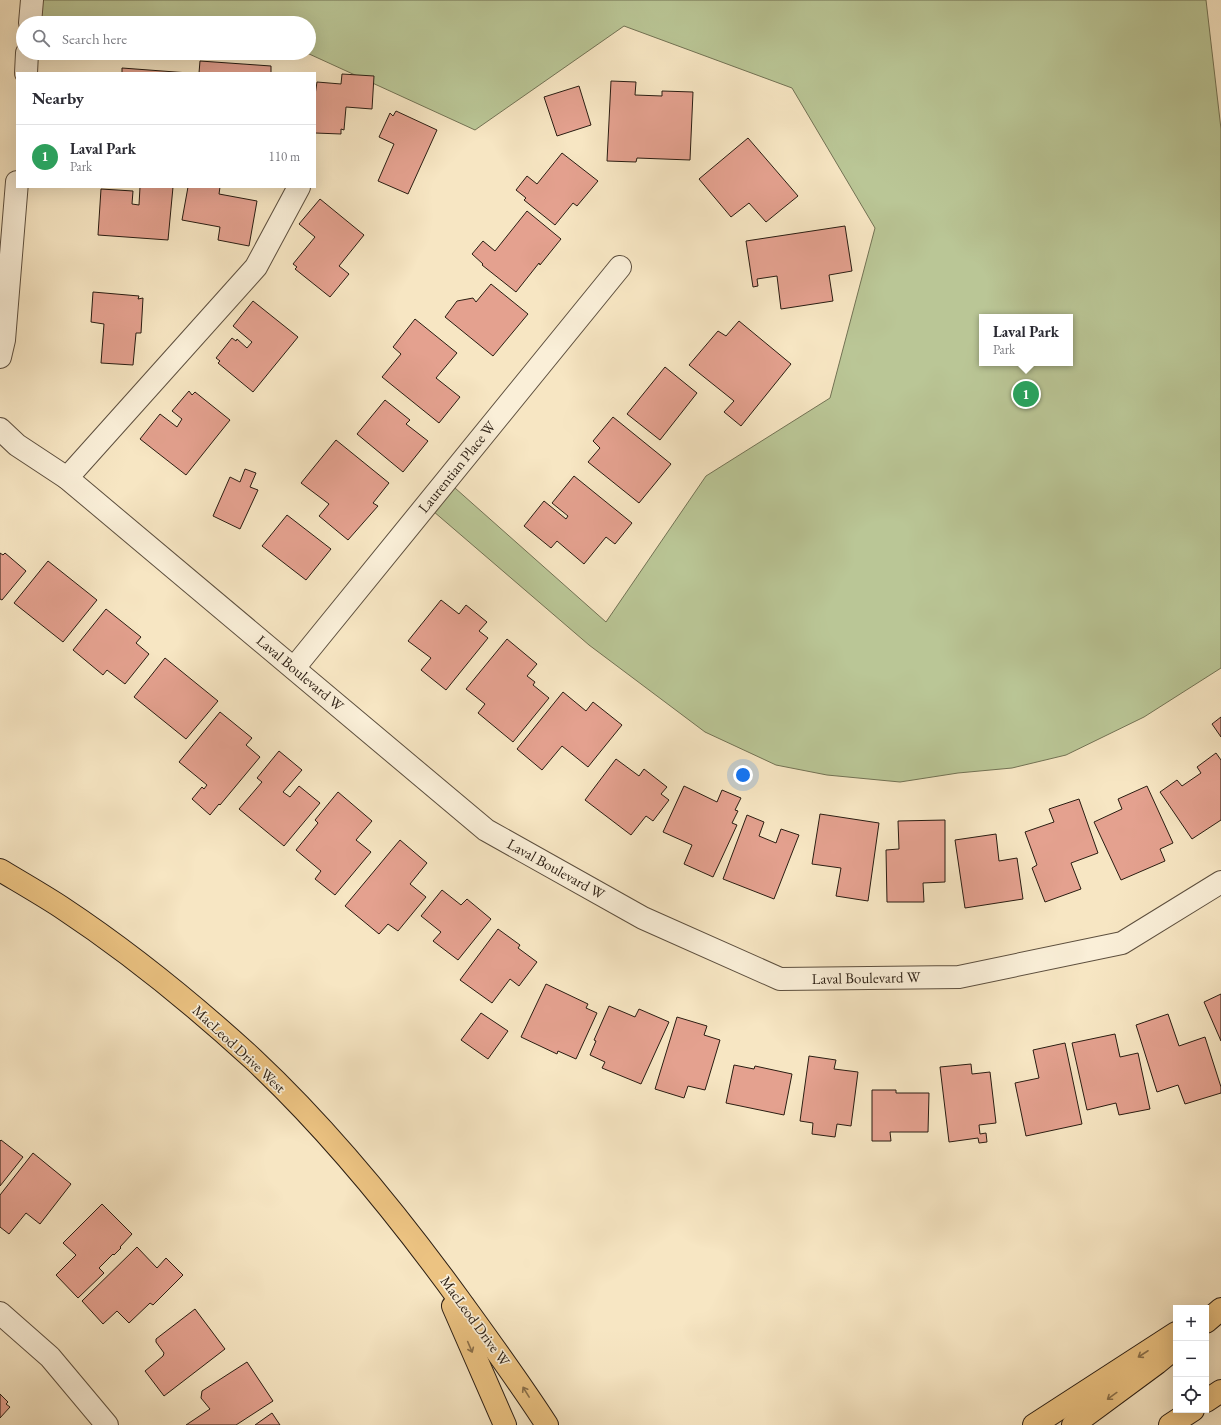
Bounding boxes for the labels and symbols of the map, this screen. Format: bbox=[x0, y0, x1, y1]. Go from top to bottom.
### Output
pin: 1 bbox=[1013, 379, 1039, 409]
street label: Laurentian Place W bbox=[414, 417, 500, 517]
street label: Laval Boulevard W bbox=[253, 630, 348, 715]
your location bbox=[733, 765, 753, 785]
street label: Laval Boulevard W bbox=[504, 834, 609, 903]
street label: Laval Boulevard W bbox=[812, 967, 921, 988]
street label: MacLeod Drive West bbox=[189, 1001, 290, 1097]
street label: MacLeod Drive W bbox=[436, 1272, 515, 1370]
one-way arrow bbox=[467, 1340, 475, 1352]
one-way arrow bbox=[1138, 1350, 1149, 1358]
one-way arrow bbox=[521, 1386, 529, 1398]
one-way arrow bbox=[1106, 1392, 1117, 1400]

